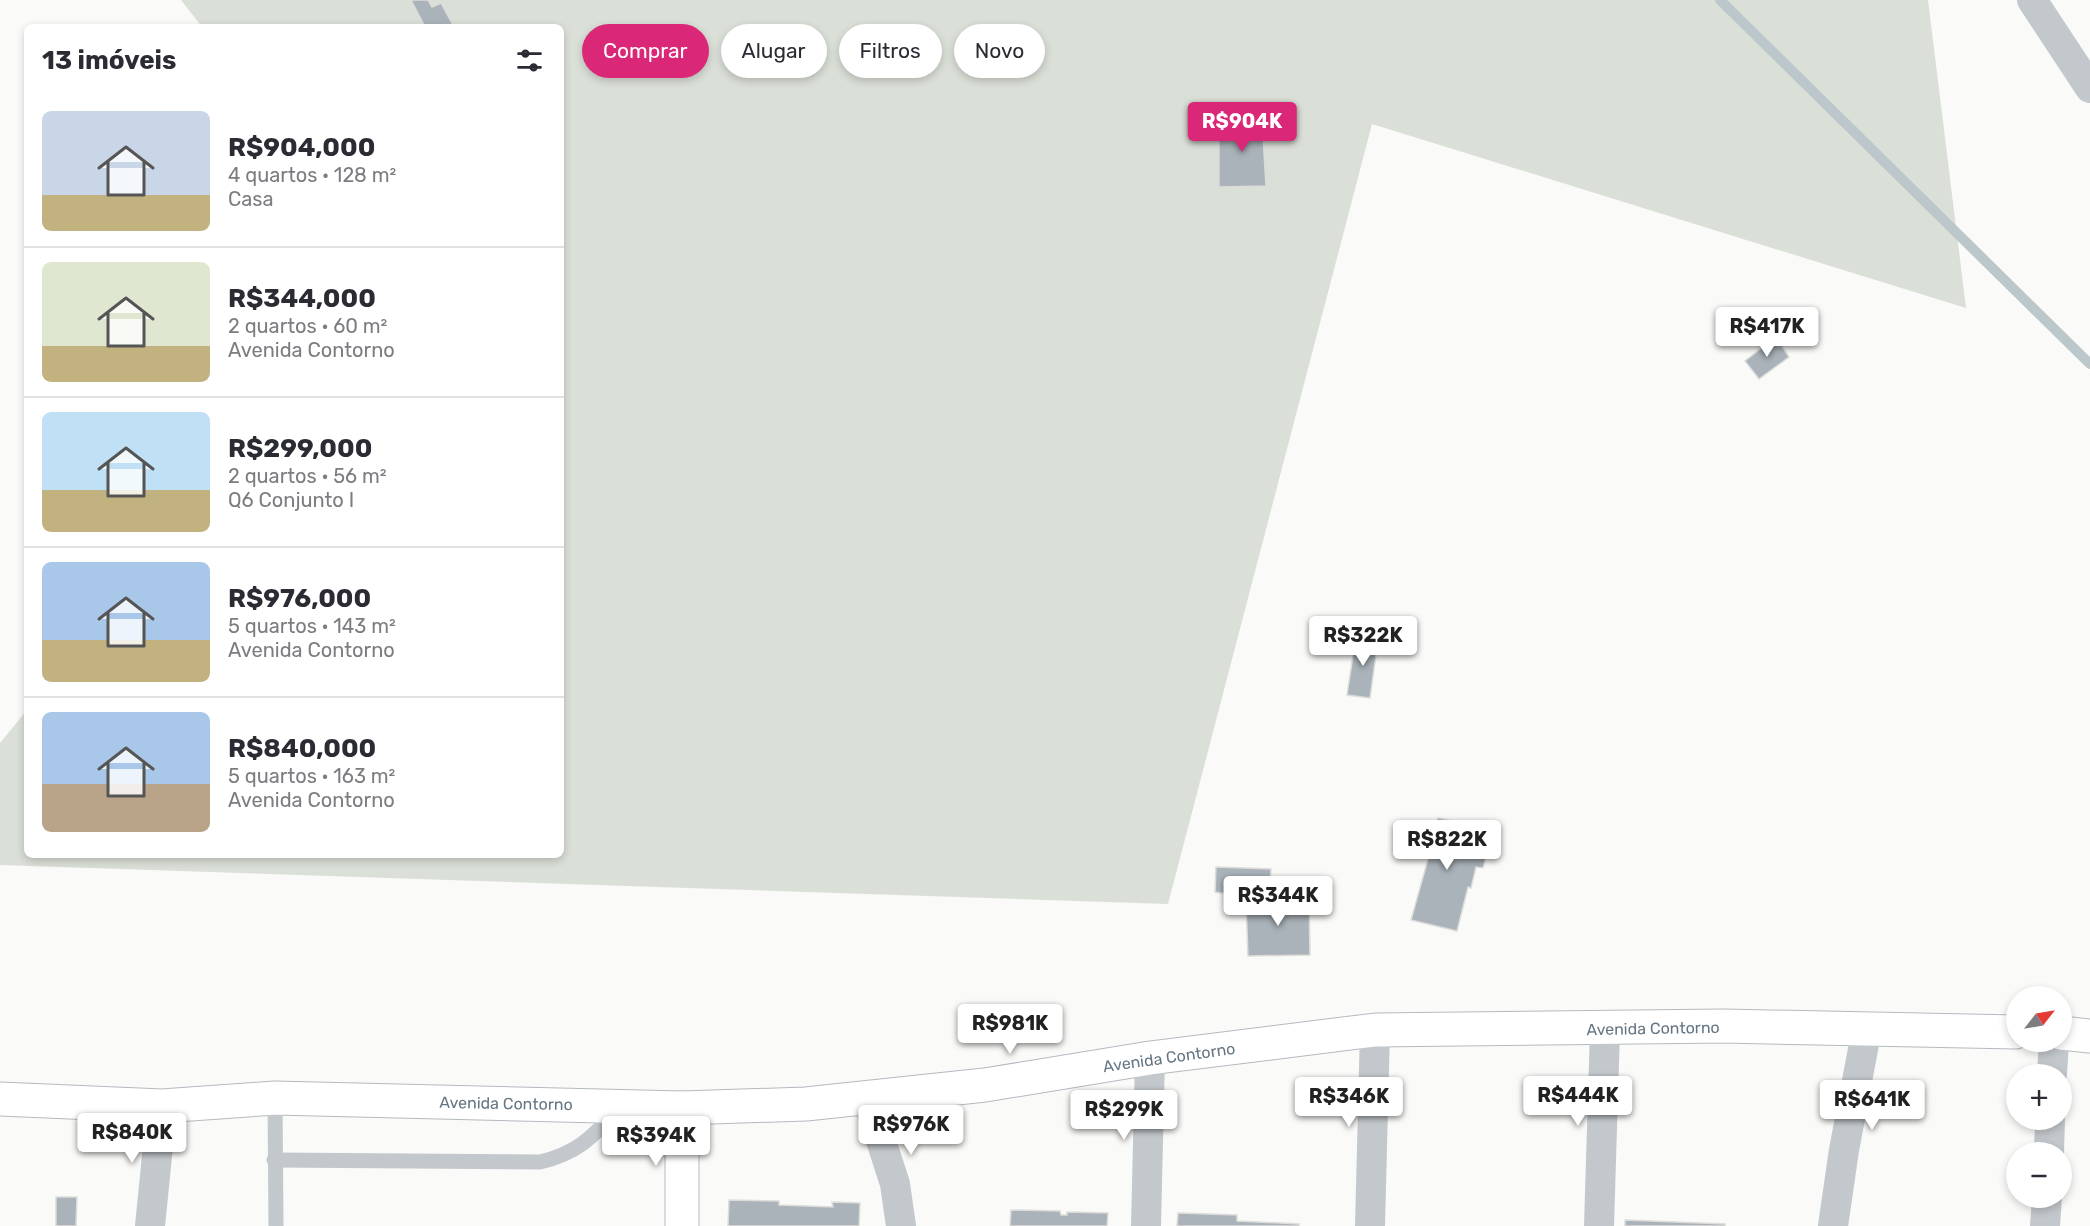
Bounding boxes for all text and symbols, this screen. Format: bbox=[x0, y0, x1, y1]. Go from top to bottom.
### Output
chip: Comprar bbox=[582, 24, 709, 78]
chip: Alugar bbox=[721, 24, 827, 78]
chip: Filtros bbox=[839, 24, 942, 78]
chip: Novo bbox=[954, 24, 1045, 78]
icon: filters bbox=[513, 44, 546, 77]
text: 13 imóveis bbox=[42, 45, 176, 76]
pin: R$904K bbox=[1193, 102, 1291, 153]
text: R$904K bbox=[1202, 109, 1282, 133]
text: R$904,000 bbox=[228, 132, 375, 163]
icon: home bbox=[90, 135, 162, 207]
text: 4 quartos · 128 m² bbox=[228, 163, 396, 187]
text: Casa bbox=[228, 187, 274, 211]
text: R$344,000 bbox=[228, 283, 376, 314]
icon: home bbox=[90, 286, 162, 358]
pin: R$417K bbox=[1718, 307, 1816, 358]
text: 2 quartos · 60 m² bbox=[228, 314, 387, 338]
text: R$417K bbox=[1729, 314, 1805, 338]
text: Avenida Contorno bbox=[228, 338, 395, 362]
text: R$299,000 bbox=[228, 433, 372, 464]
icon: home bbox=[90, 436, 162, 508]
text: 2 quartos · 56 m² bbox=[228, 464, 387, 488]
text: Q6 Conjunto I bbox=[228, 488, 354, 512]
text: R$976,000 bbox=[228, 583, 371, 614]
icon: home bbox=[90, 586, 162, 658]
text: 5 quartos · 143 m² bbox=[228, 614, 396, 638]
pin: R$322K bbox=[1314, 616, 1412, 667]
text: R$322K bbox=[1323, 623, 1403, 647]
text: Avenida Contorno bbox=[228, 638, 395, 662]
text: R$840,000 bbox=[228, 733, 376, 764]
icon: home bbox=[90, 736, 162, 808]
text: 5 quartos · 163 m² bbox=[228, 764, 395, 788]
text: Avenida Contorno bbox=[228, 788, 395, 812]
pin: R$822K bbox=[1398, 820, 1496, 871]
text: R$822K bbox=[1407, 827, 1487, 851]
pin: R$344K bbox=[1229, 876, 1327, 927]
text: R$344K bbox=[1238, 883, 1318, 907]
north arrow bbox=[2006, 986, 2072, 1052]
map controls bbox=[2006, 986, 2072, 1208]
pin: R$981K bbox=[961, 1004, 1059, 1055]
text: R$981K bbox=[972, 1011, 1048, 1035]
street label: Avenida Contorno bbox=[1586, 1018, 1720, 1039]
street label: Avenida Contorno bbox=[1102, 1039, 1236, 1076]
button: + bbox=[2006, 1064, 2072, 1130]
pin: R$444K bbox=[1529, 1076, 1627, 1127]
pin: R$346K bbox=[1300, 1077, 1398, 1128]
pin: R$641K bbox=[1823, 1080, 1921, 1131]
text: R$444K bbox=[1537, 1083, 1619, 1107]
text: R$346K bbox=[1309, 1084, 1389, 1108]
text: R$641K bbox=[1834, 1087, 1910, 1111]
pin: R$299K bbox=[1075, 1090, 1173, 1141]
street label: Avenida Contorno bbox=[439, 1093, 573, 1114]
text: R$299K bbox=[1084, 1097, 1164, 1121]
pin: R$976K bbox=[862, 1105, 960, 1156]
text: R$976K bbox=[872, 1112, 950, 1136]
pin: R$840K bbox=[83, 1113, 181, 1164]
pin: R$394K bbox=[607, 1116, 705, 1167]
text: R$840K bbox=[91, 1120, 173, 1144]
text: R$394K bbox=[616, 1123, 696, 1147]
button: − bbox=[2006, 1142, 2072, 1208]

